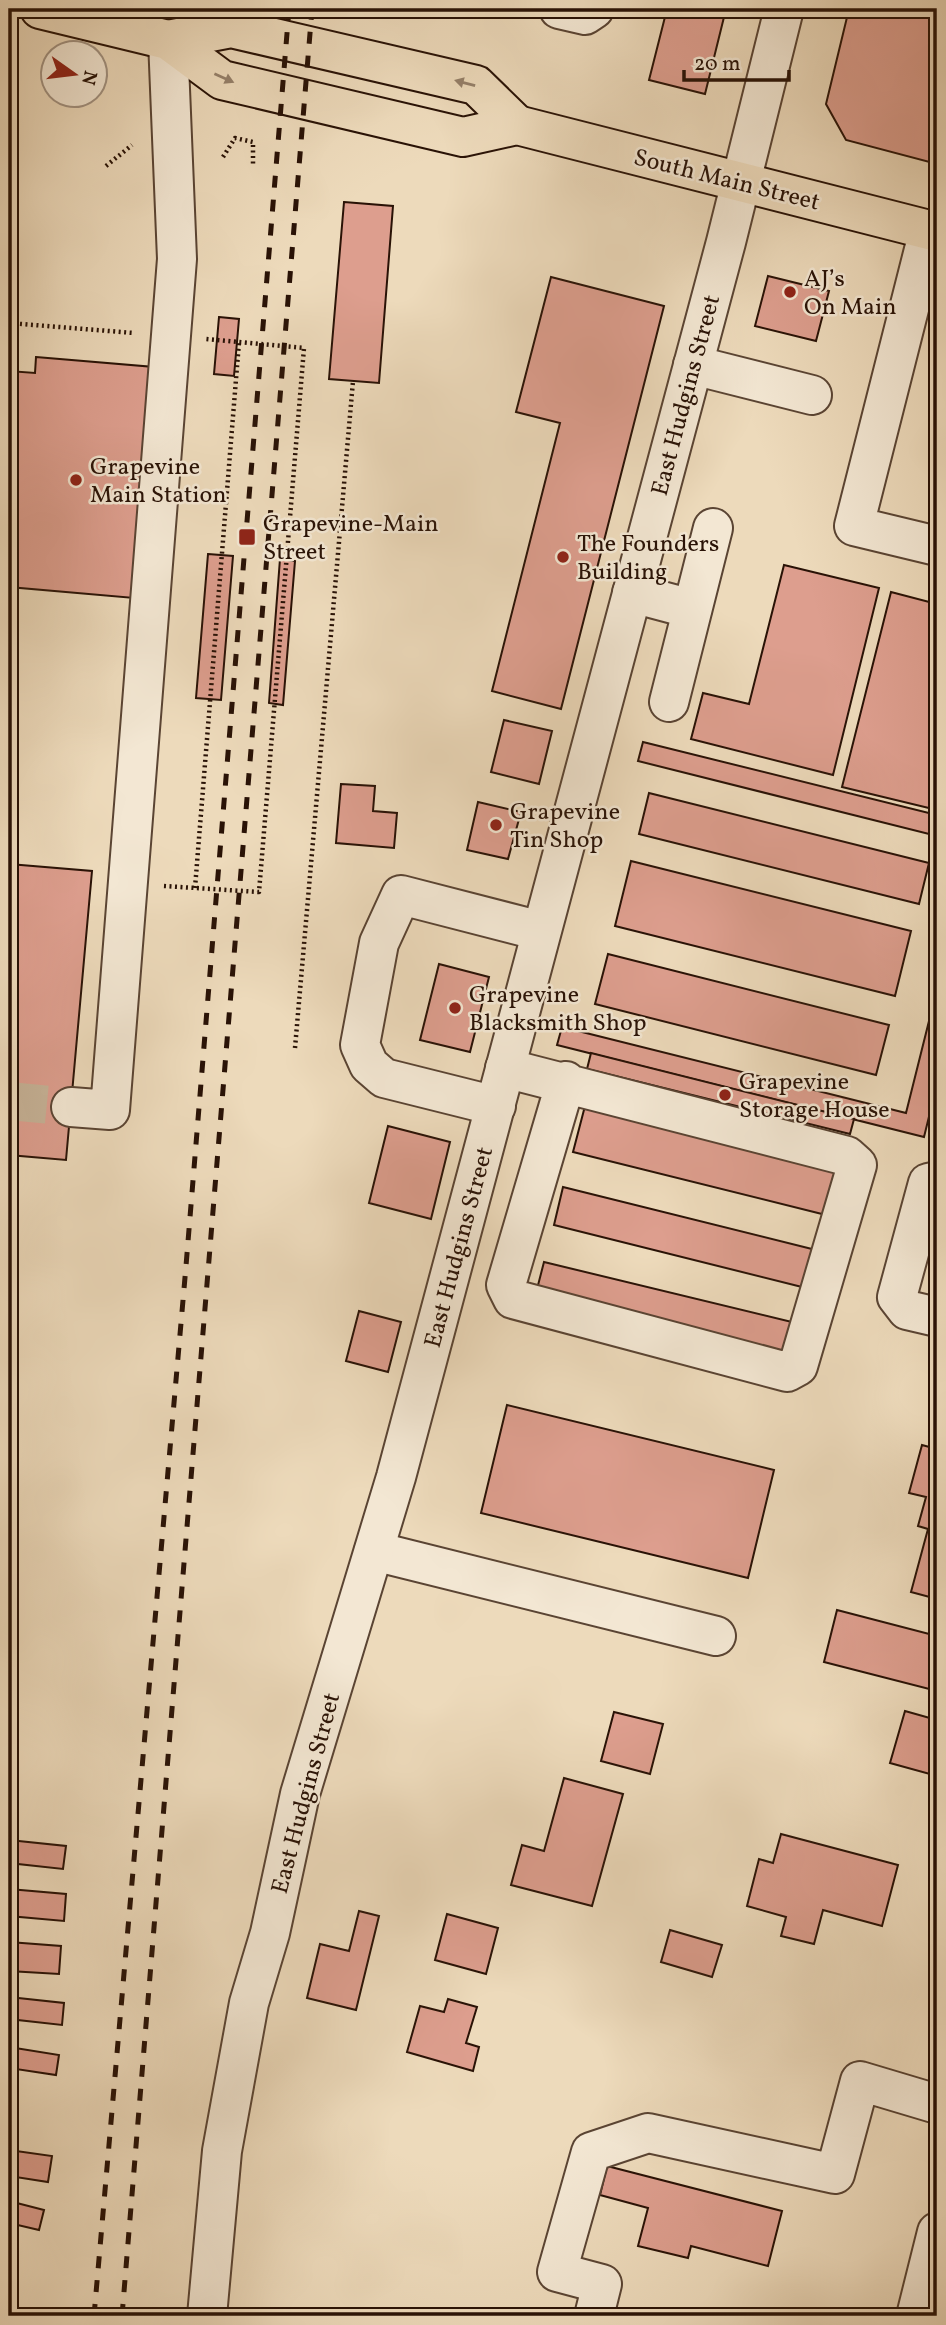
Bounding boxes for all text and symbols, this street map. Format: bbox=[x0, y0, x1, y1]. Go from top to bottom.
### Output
north arrow bbox=[38, 38, 108, 108]
scale bar bbox=[684, 38, 788, 82]
text: 20 m bbox=[694, 50, 740, 79]
text: N bbox=[74, 68, 103, 88]
one-way arrow bbox=[214, 73, 235, 84]
one-way arrow bbox=[454, 77, 475, 87]
street label: South Main Street bbox=[630, 141, 823, 220]
place label: AJ’s On Main bbox=[804, 263, 897, 325]
marker: AJ’s On Main bbox=[782, 284, 798, 300]
street label: East Hudgins Street bbox=[644, 291, 730, 500]
place label: Grapevine Main Station bbox=[90, 451, 227, 513]
marker: Grapevine Main Station bbox=[68, 472, 84, 488]
place label: Grapevine-Main Street bbox=[263, 508, 438, 570]
marker: Grapevine-Main Street bbox=[237, 527, 257, 547]
place label: The Founders Building bbox=[577, 528, 719, 590]
marker: The Founders Building bbox=[555, 549, 571, 565]
place label: Grapevine Tin Shop bbox=[510, 796, 620, 858]
marker: Grapevine Tin Shop bbox=[488, 817, 504, 833]
place label: Grapevine Blacksmith Shop bbox=[469, 979, 647, 1041]
marker: Grapevine Blacksmith Shop bbox=[447, 1000, 463, 1016]
place label: Grapevine Storage House bbox=[739, 1066, 890, 1128]
marker: Grapevine Storage House bbox=[717, 1087, 733, 1103]
street label: East Hudgins Street bbox=[417, 1143, 503, 1352]
street label: East Hudgins Street bbox=[264, 1689, 350, 1898]

